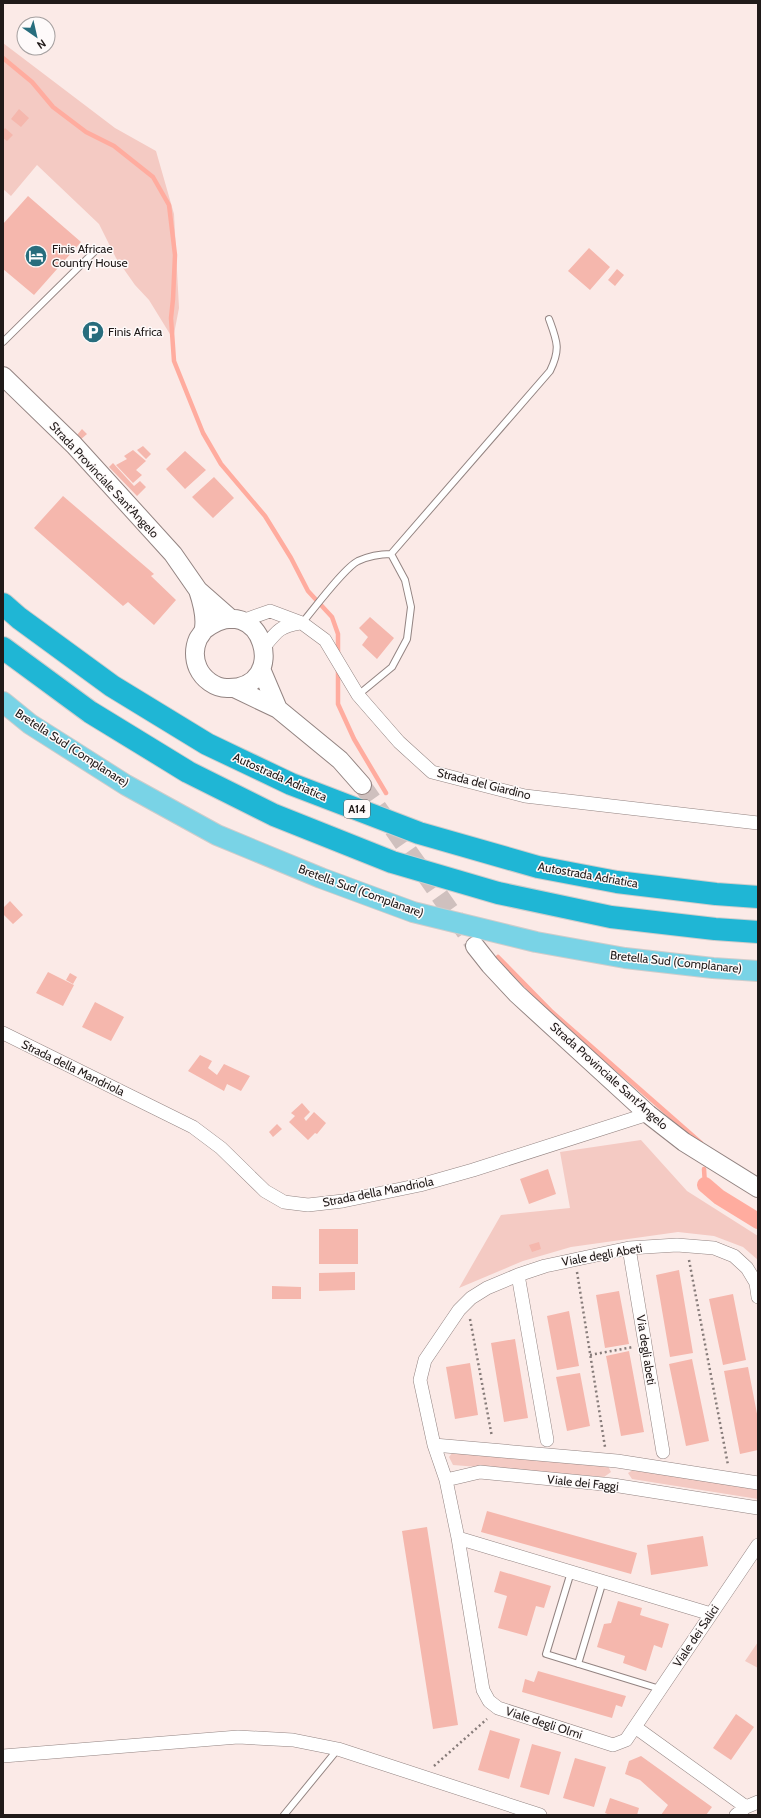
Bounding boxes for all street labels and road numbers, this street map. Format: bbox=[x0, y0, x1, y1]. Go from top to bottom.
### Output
street label: Strada Provinciale Sant'Angelo bbox=[47, 418, 162, 541]
street label: Bretella Sud (Complanare) bbox=[13, 705, 132, 790]
street label: Autostrada Adriatica bbox=[231, 749, 330, 804]
street label: Strada del Giardino bbox=[436, 765, 533, 803]
road number: A14 bbox=[344, 800, 370, 818]
street label: Autostrada Adriatica bbox=[537, 858, 640, 891]
street label: Bretella Sud (Complanare) bbox=[296, 861, 426, 920]
street label: Bretella Sud (Complanare) bbox=[609, 947, 743, 976]
street label: Strada Provinciale Sant'Angelo bbox=[547, 1019, 672, 1133]
street label: Strada della Mandriola bbox=[19, 1036, 127, 1099]
street label: Strada della Mandriola bbox=[321, 1173, 435, 1210]
street label: Viale degli Abeti bbox=[561, 1240, 643, 1269]
street label: Via degli abeti bbox=[634, 1314, 659, 1386]
street label: Viale dei Faggi bbox=[547, 1471, 620, 1494]
street label: Viale dei Salici bbox=[669, 1602, 722, 1670]
street label: Viale degli Olmi bbox=[504, 1703, 584, 1742]

